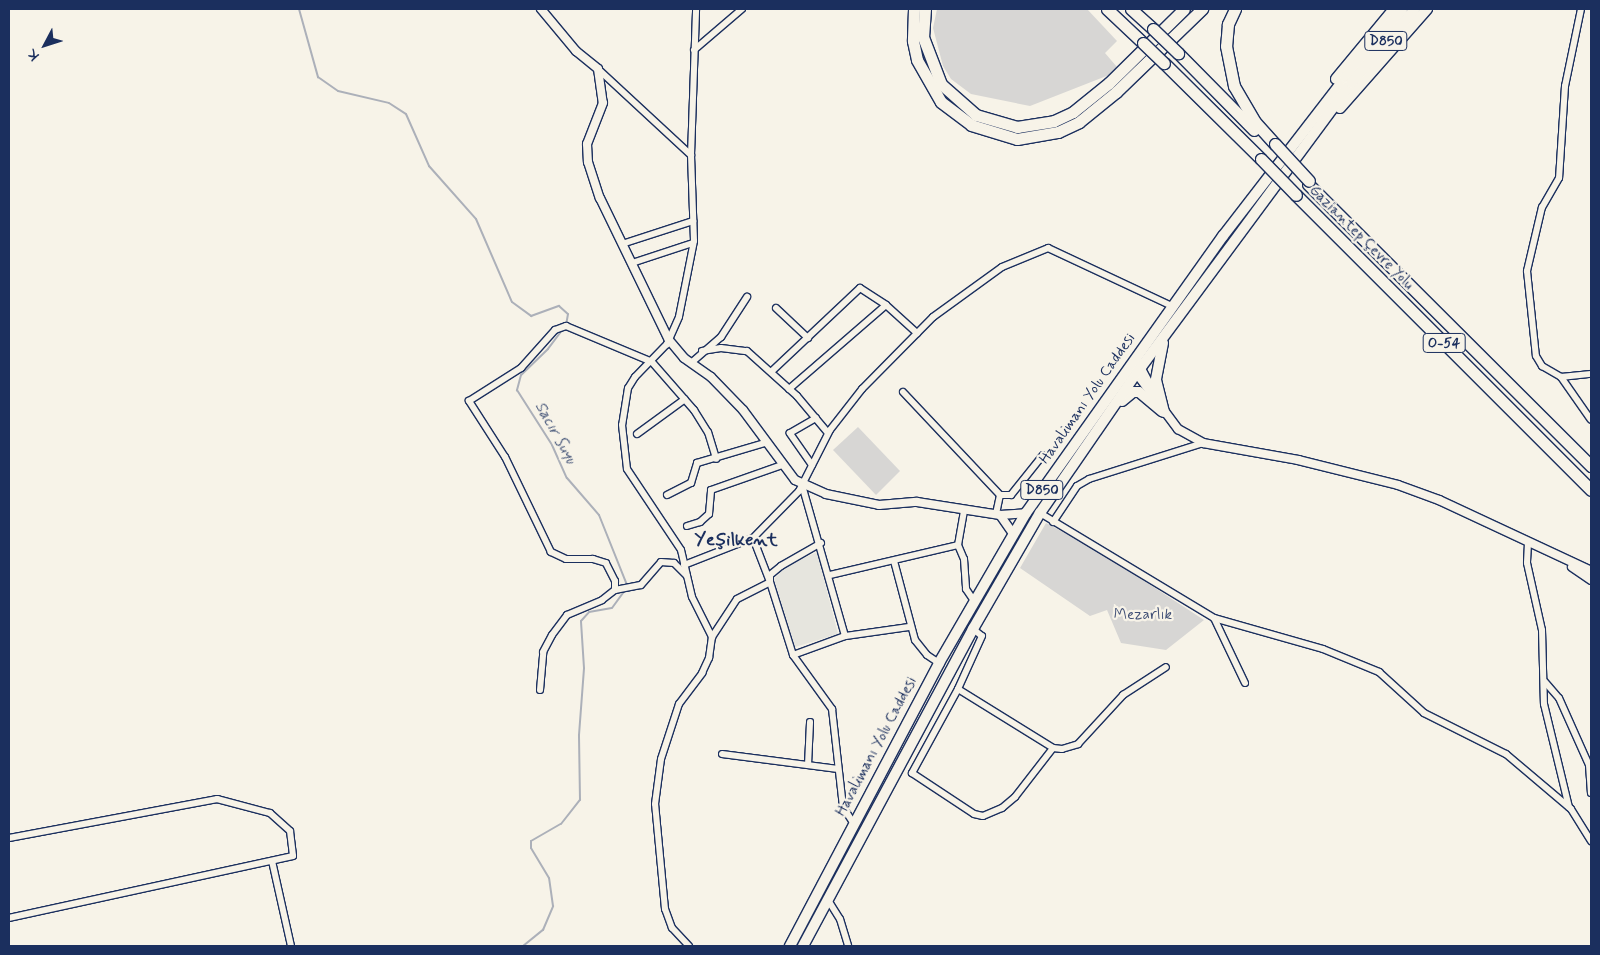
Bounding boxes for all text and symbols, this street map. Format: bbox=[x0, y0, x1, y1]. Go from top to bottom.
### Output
north arrow bbox=[20, 20, 70, 70]
road number: D850 bbox=[1364, 29, 1408, 52]
text: K bbox=[23, 45, 44, 64]
street label: Gaziantep Çevre Yolu bbox=[1305, 182, 1417, 294]
street label: Havalimanı Yolu Caddesi bbox=[1036, 330, 1140, 468]
road number: O-54 bbox=[1422, 332, 1466, 354]
water label: Sacır Suyu bbox=[530, 398, 580, 468]
road number: D850 bbox=[1020, 478, 1064, 502]
district label: Yeşilkent bbox=[694, 529, 778, 551]
park label: Mezarlık bbox=[1114, 607, 1172, 625]
street label: Havalimanı Yolu Caddesi bbox=[832, 674, 922, 820]

